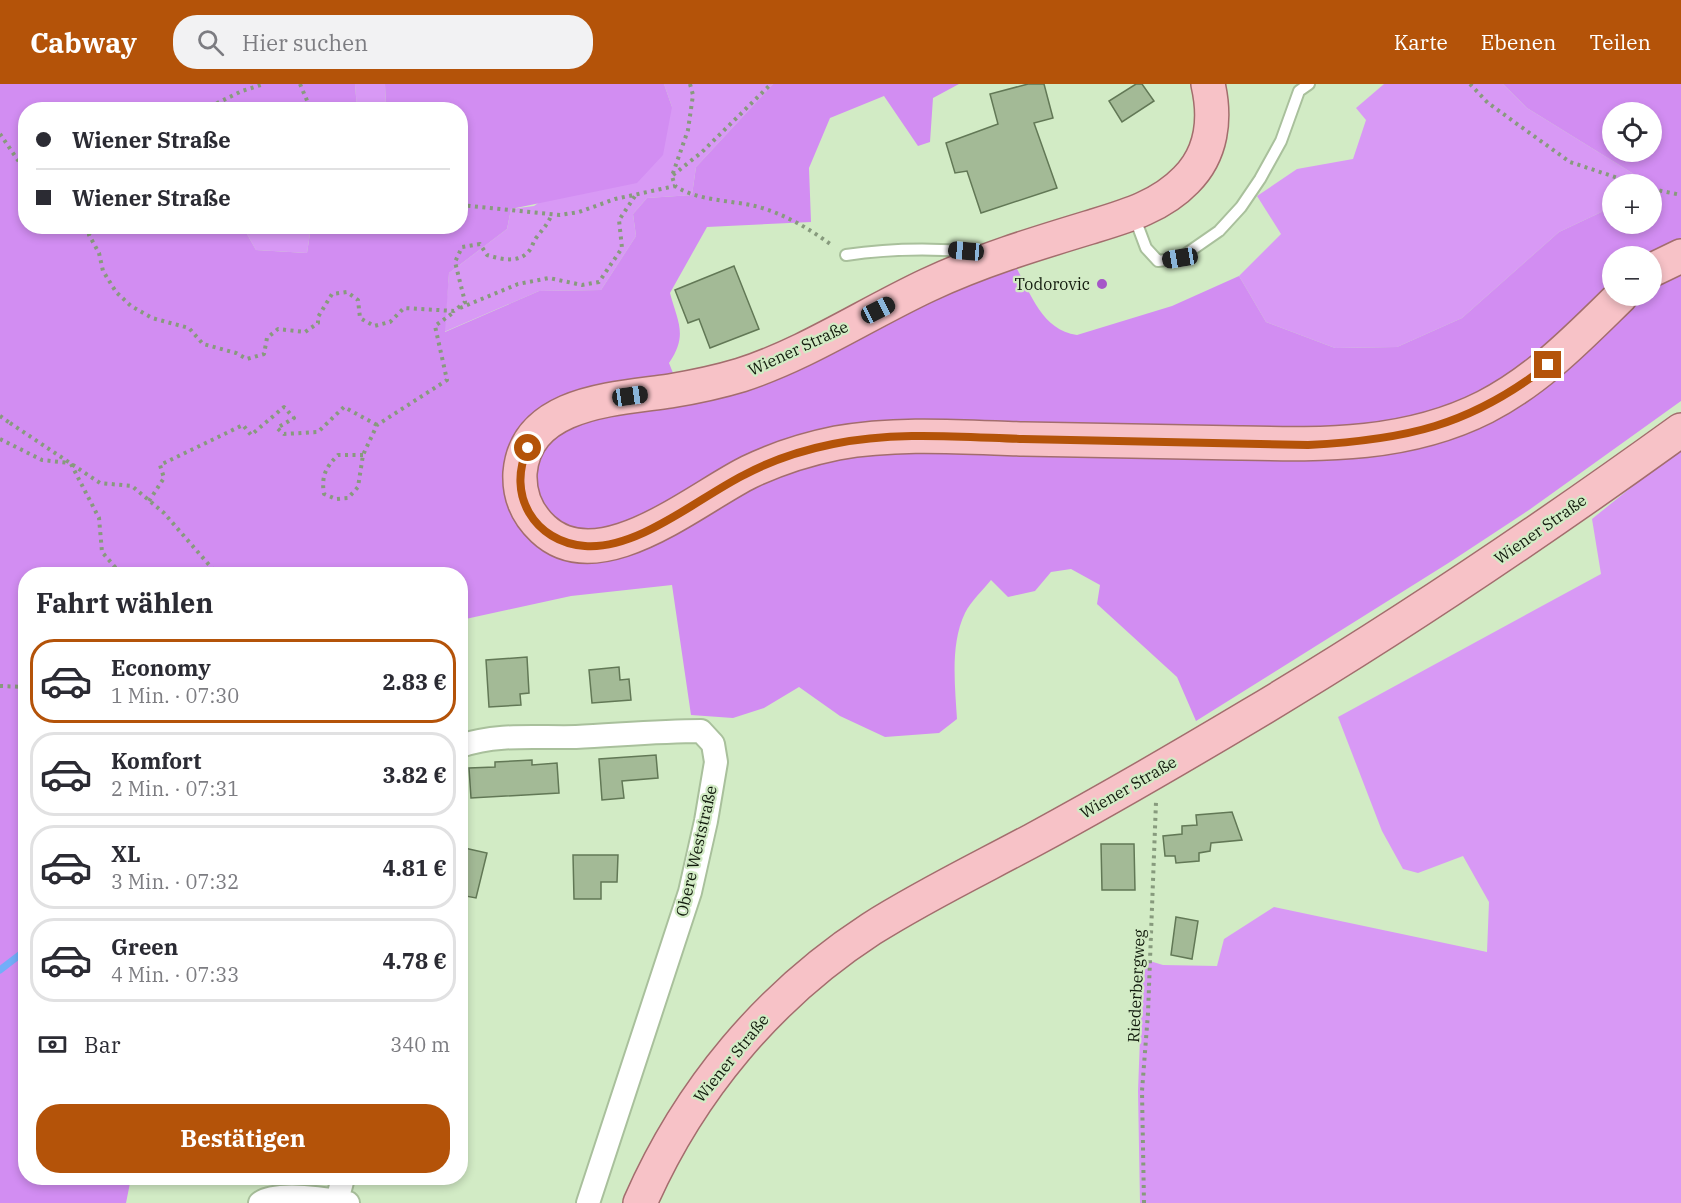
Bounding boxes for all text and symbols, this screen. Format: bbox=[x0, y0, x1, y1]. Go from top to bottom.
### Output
search box bbox=[173, 15, 593, 69]
text: Cabway bbox=[30, 24, 137, 61]
icon: search bbox=[194, 26, 227, 59]
text: Hier suchen bbox=[242, 28, 368, 57]
text: Karte bbox=[1394, 28, 1448, 56]
text: Ebenen bbox=[1481, 28, 1556, 56]
text: Teilen bbox=[1589, 28, 1651, 56]
map controls bbox=[1602, 102, 1662, 306]
button: locate bbox=[1602, 102, 1662, 162]
text: Wiener Straße bbox=[72, 125, 231, 154]
button: + bbox=[1602, 174, 1662, 234]
text: Wiener Straße bbox=[72, 183, 231, 212]
car bbox=[947, 240, 985, 262]
car bbox=[1161, 246, 1199, 270]
button: − bbox=[1602, 246, 1662, 306]
place label: Todorovic bbox=[1015, 274, 1090, 294]
marker: Todorovic bbox=[1095, 277, 1109, 291]
car bbox=[858, 294, 898, 326]
street label: Wiener Straße bbox=[745, 316, 851, 380]
route end bbox=[1534, 351, 1561, 378]
car bbox=[611, 385, 649, 407]
route start bbox=[514, 434, 541, 461]
street label: Wiener Straße bbox=[1490, 490, 1590, 568]
text: Fahrt wählen bbox=[36, 585, 213, 620]
text: Economy bbox=[111, 653, 211, 682]
icon: car bbox=[39, 654, 93, 708]
text: 2.83 € bbox=[382, 667, 447, 696]
text: 1 Min. · 07:30 bbox=[111, 682, 239, 709]
text: Komfort bbox=[111, 746, 201, 775]
icon: car bbox=[39, 747, 93, 801]
street label: Wiener Straße bbox=[1076, 751, 1180, 823]
text: 3.82 € bbox=[382, 760, 447, 789]
text: 2 Min. · 07:31 bbox=[111, 775, 239, 802]
street label: Obere Weststraße bbox=[671, 784, 721, 918]
text: XL bbox=[111, 839, 141, 868]
icon: car bbox=[39, 840, 93, 894]
text: 4.81 € bbox=[382, 853, 447, 882]
text: 3 Min. · 07:32 bbox=[111, 868, 239, 895]
street label: Riederbergweg bbox=[1123, 928, 1149, 1043]
text: Green bbox=[111, 932, 178, 961]
icon: car bbox=[39, 933, 93, 987]
text: 4.78 € bbox=[382, 946, 447, 975]
text: 4 Min. · 07:33 bbox=[111, 961, 239, 988]
street label: Wiener Straße bbox=[689, 1010, 773, 1106]
icon: cash bbox=[36, 1028, 69, 1061]
text: Bar bbox=[84, 1030, 121, 1059]
text: 340 m bbox=[390, 1031, 450, 1058]
button: Bestätigen bbox=[36, 1104, 450, 1173]

